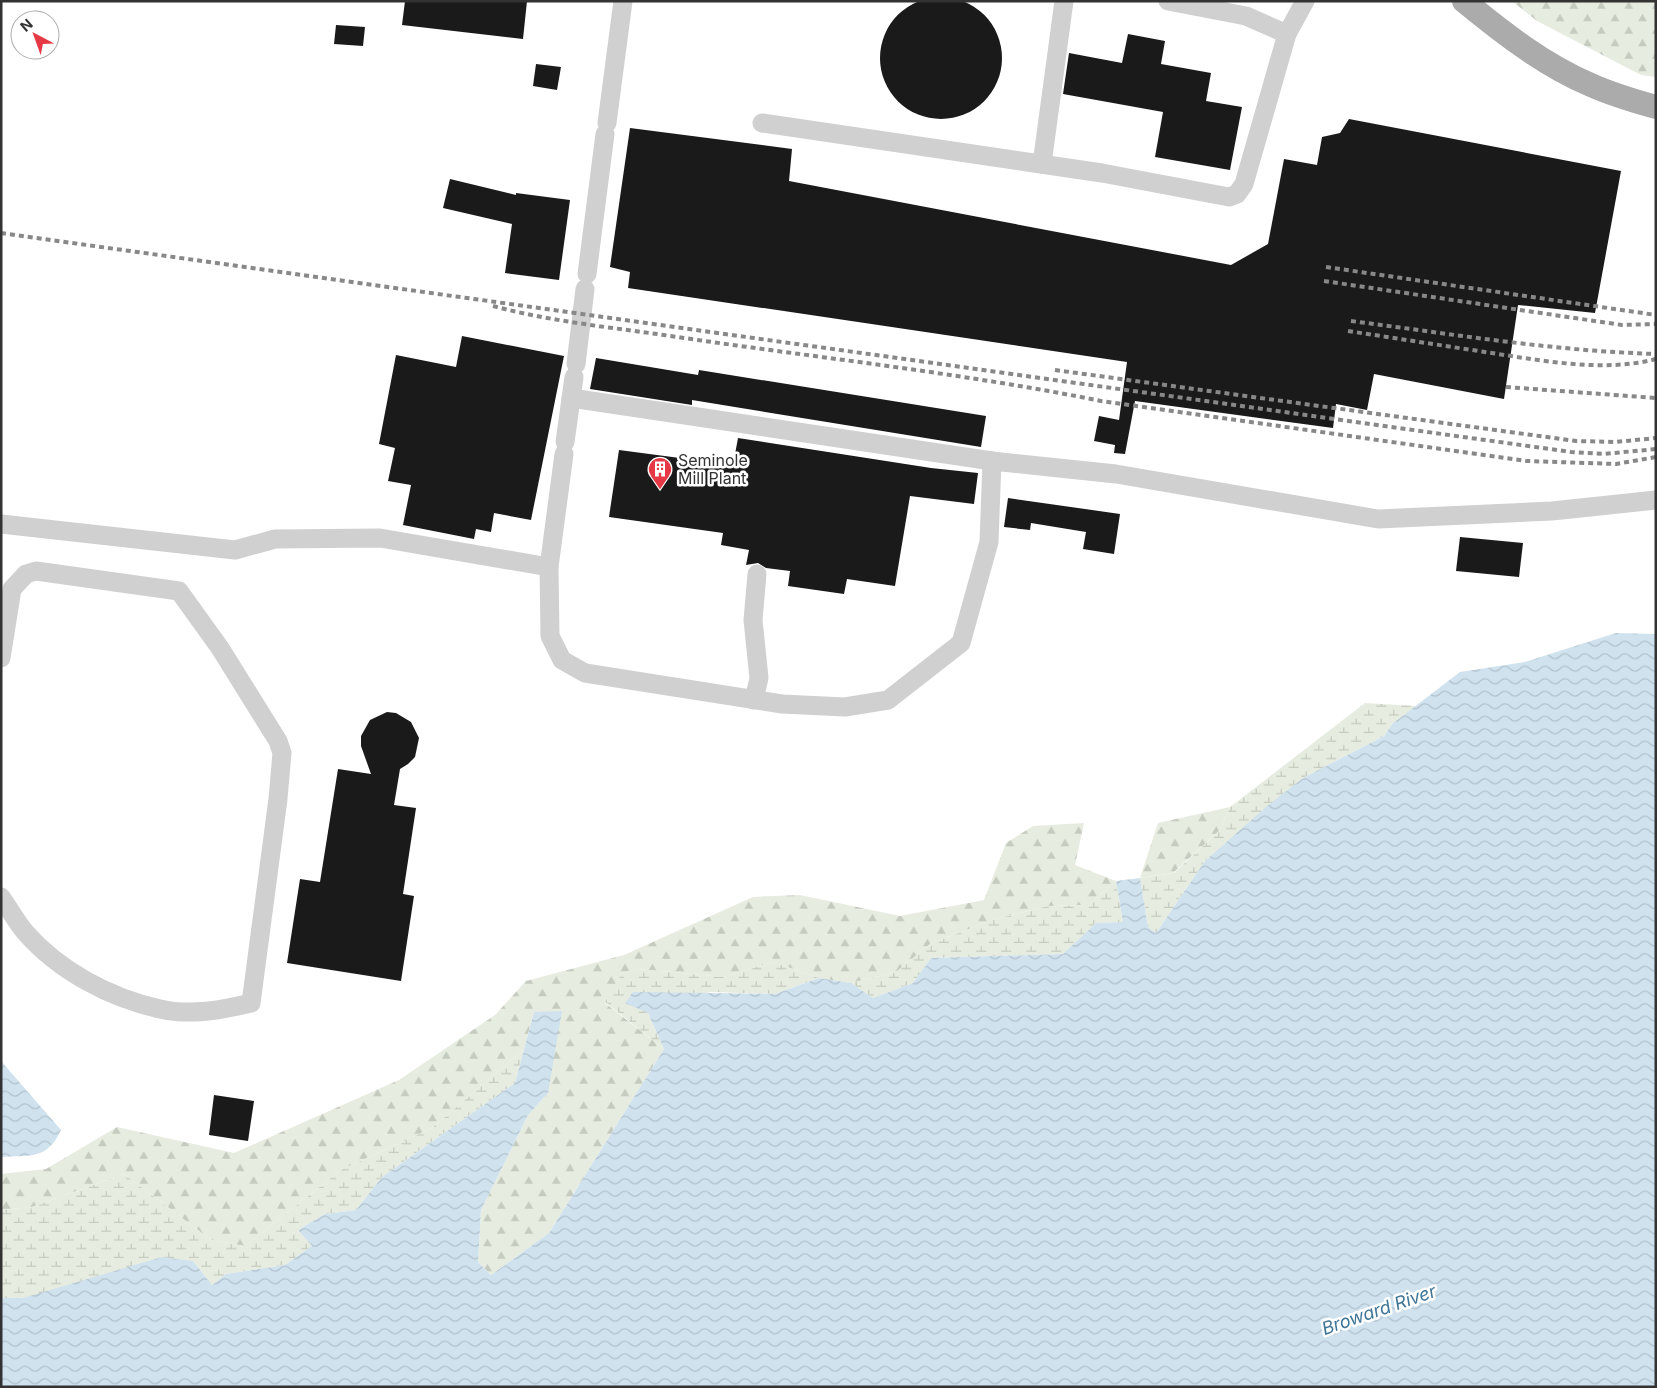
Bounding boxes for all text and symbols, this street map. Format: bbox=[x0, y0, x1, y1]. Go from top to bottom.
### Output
north arrow bbox=[10, 10, 60, 60]
text: N bbox=[17, 15, 36, 35]
place label: Seminole Mill Plant bbox=[678, 450, 748, 488]
building icon: Seminole Mill Plant bbox=[647, 456, 673, 490]
water label: Broward River bbox=[1319, 1280, 1440, 1339]

